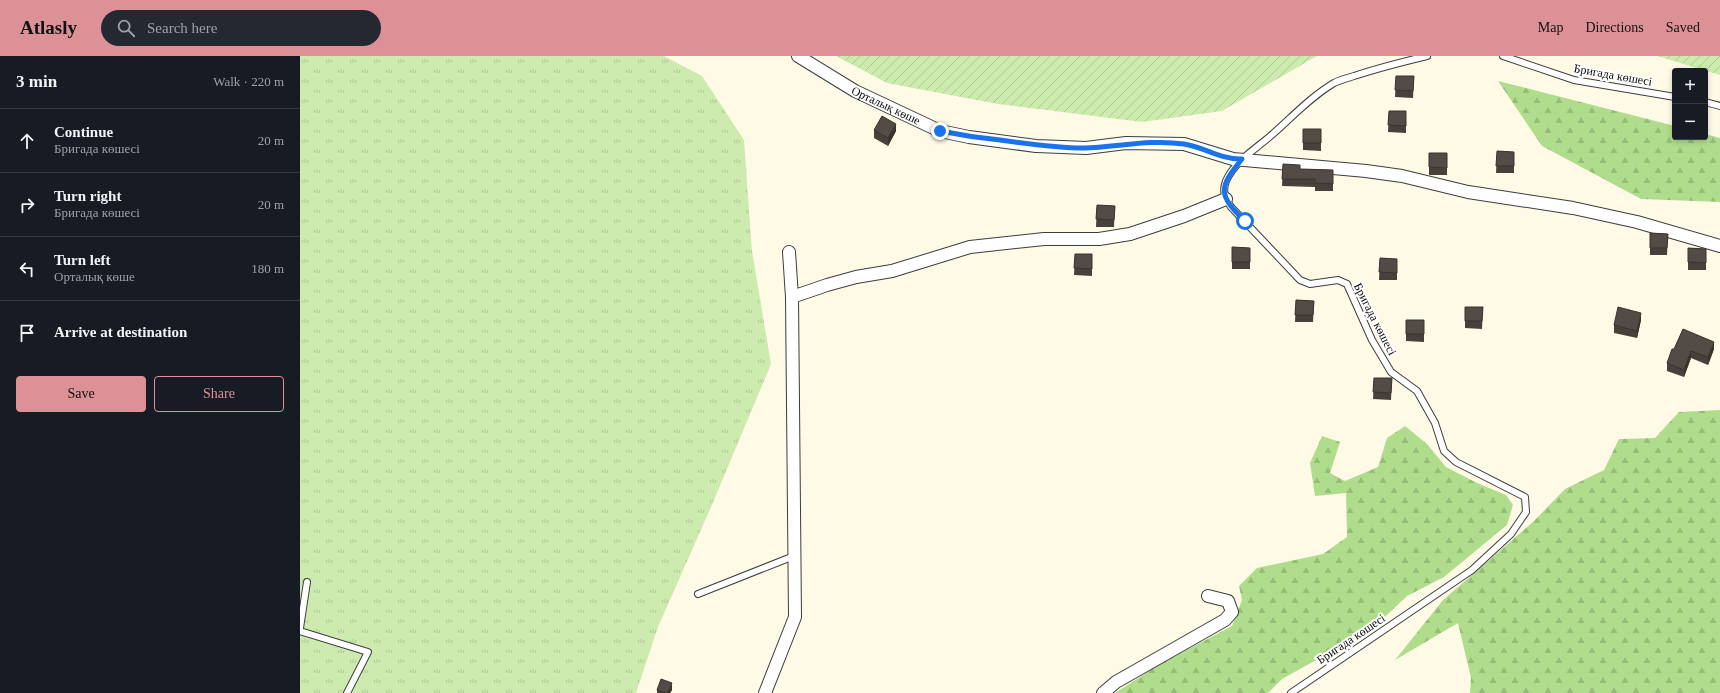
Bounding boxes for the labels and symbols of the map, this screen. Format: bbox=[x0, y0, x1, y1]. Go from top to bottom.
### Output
street label: Бригада көшесі bbox=[1573, 61, 1654, 89]
street label: Орталық көше bbox=[849, 83, 923, 128]
route end bbox=[931, 122, 949, 140]
route start bbox=[1236, 212, 1254, 230]
street label: Бригада көшесі bbox=[1351, 280, 1400, 358]
street label: Бригада көшесі bbox=[1314, 611, 1388, 667]

